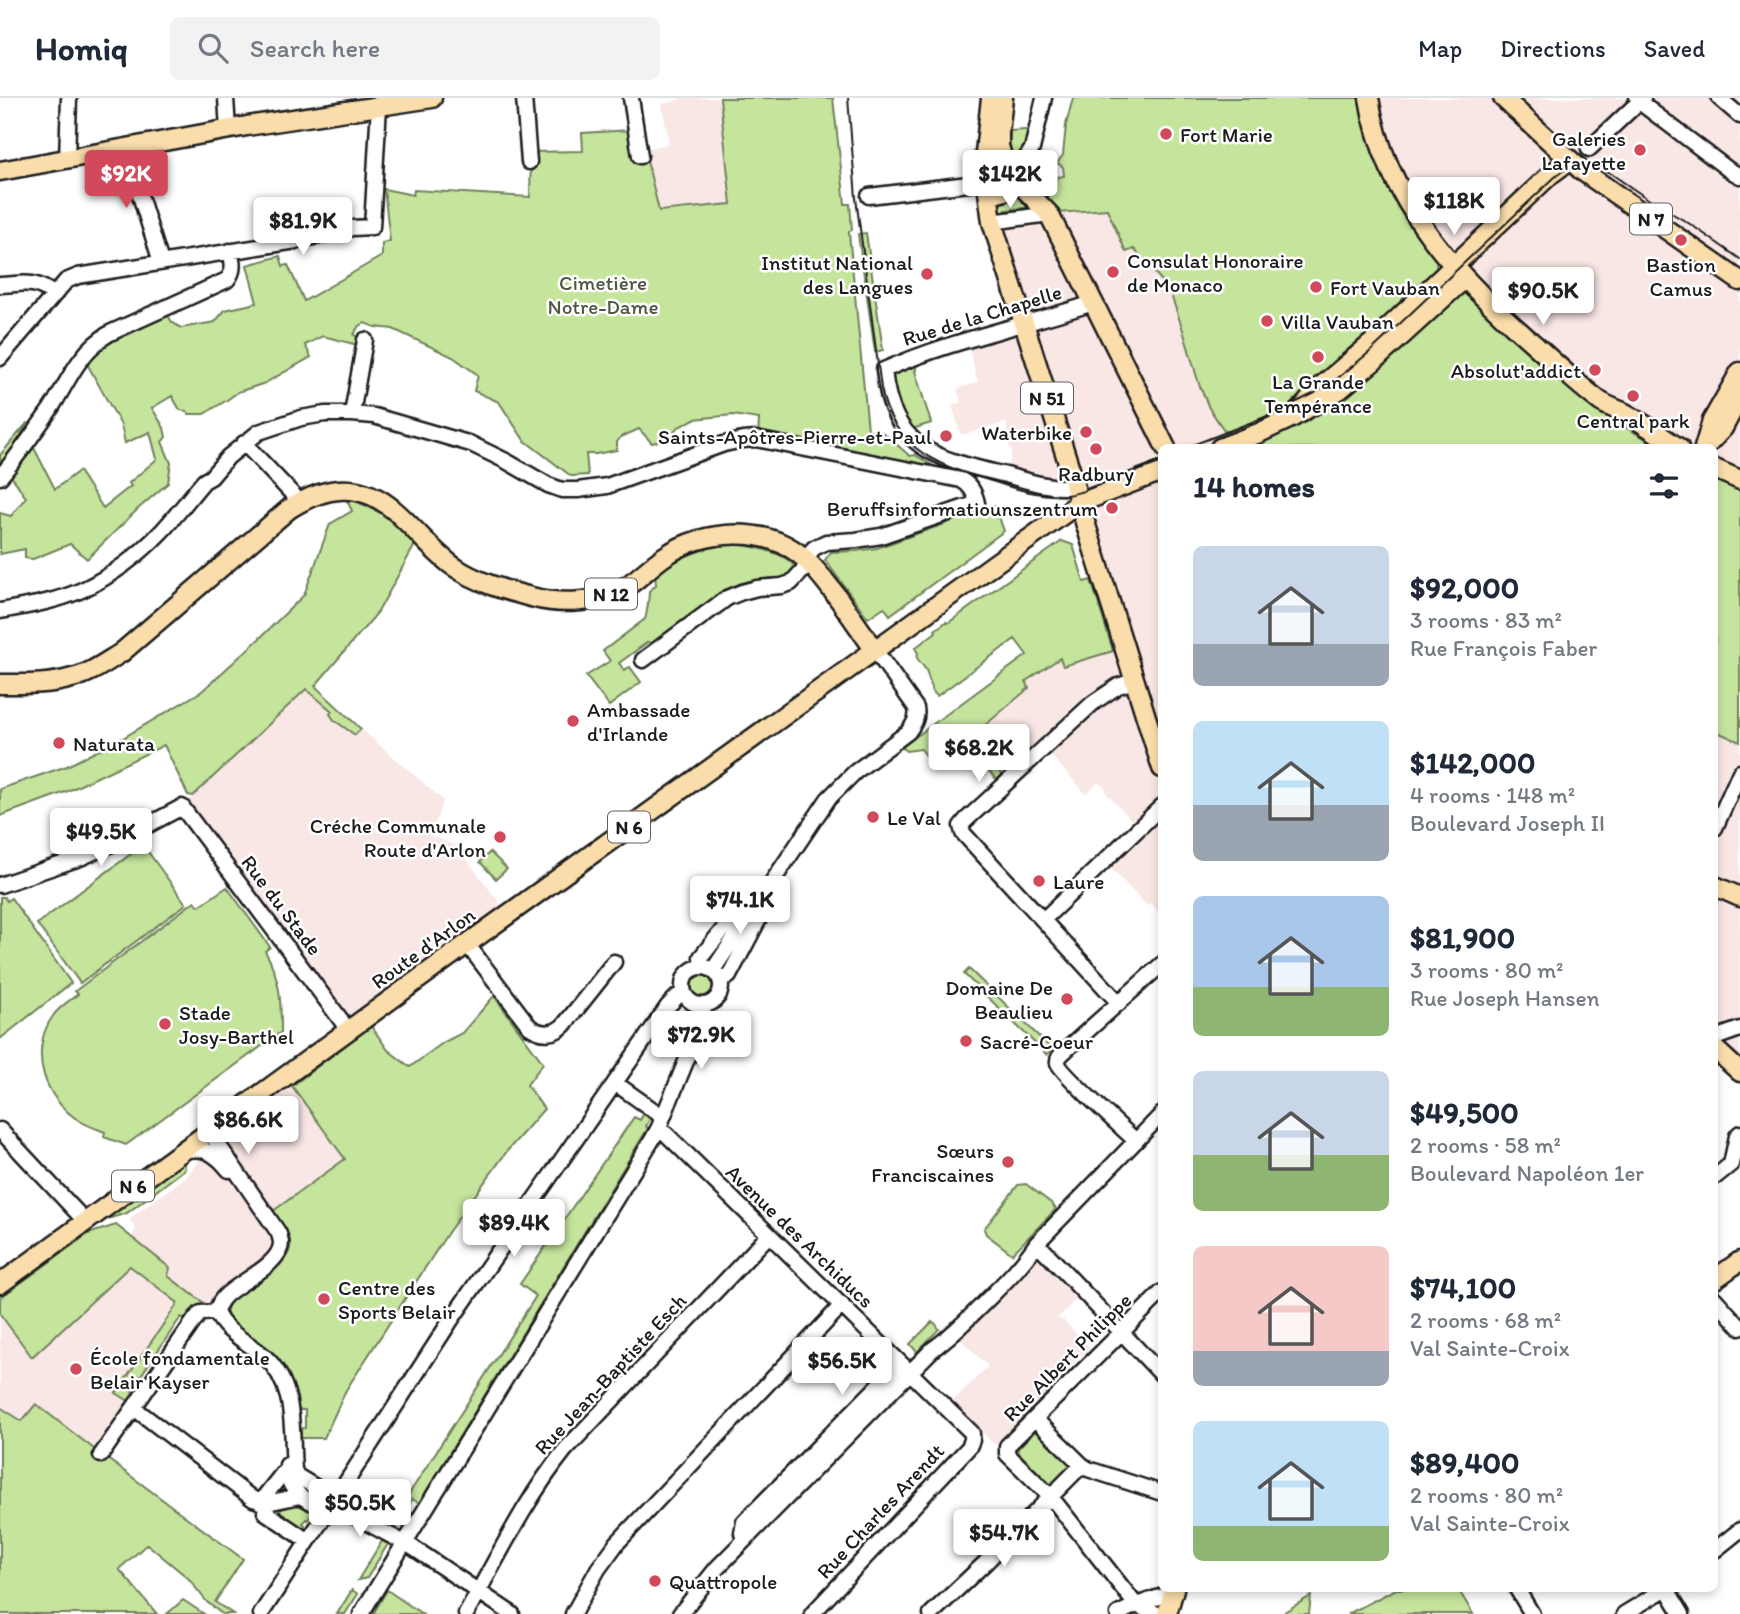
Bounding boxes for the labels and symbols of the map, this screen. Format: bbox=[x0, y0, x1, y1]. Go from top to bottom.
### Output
place label: Fort Marie bbox=[1180, 122, 1273, 147]
marker: Fort Marie bbox=[1158, 126, 1174, 142]
place label: Galeries Lafayette bbox=[1541, 126, 1626, 175]
marker: Galeries Lafayette bbox=[1632, 142, 1648, 158]
pin: $92K bbox=[85, 150, 167, 210]
pin: $142K bbox=[961, 150, 1059, 210]
pin: $118K bbox=[1405, 178, 1503, 237]
pin: $81.9K bbox=[246, 198, 360, 257]
road number: N 7 bbox=[1630, 203, 1672, 234]
marker: Bastion Camus bbox=[1673, 232, 1689, 248]
place label: Consulat Honoraire de Monaco bbox=[1127, 248, 1303, 297]
place label: Institut National des Langues bbox=[761, 250, 913, 299]
place label: Bastion Camus bbox=[1646, 252, 1716, 301]
marker: Consulat Honoraire de Monaco bbox=[1105, 264, 1121, 280]
marker: Institut National des Langues bbox=[919, 266, 935, 282]
pin: $90.5K bbox=[1486, 268, 1600, 327]
park label: Cimetière Notre-Dame bbox=[548, 270, 658, 319]
place label: Fort Vauban bbox=[1330, 275, 1440, 300]
street label: Rue de la Chapelle bbox=[899, 279, 1065, 351]
marker: Fort Vauban bbox=[1308, 279, 1324, 295]
place label: Villa Vauban bbox=[1281, 309, 1394, 334]
marker: Villa Vauban bbox=[1259, 313, 1275, 329]
marker: La Grande Tempérance bbox=[1310, 349, 1326, 365]
place label: Absolut'addict bbox=[1451, 358, 1581, 383]
marker: Absolut'addict bbox=[1587, 362, 1603, 378]
place label: La Grande Tempérance bbox=[1264, 369, 1372, 418]
road number: N 51 bbox=[1021, 382, 1073, 414]
marker: Central park bbox=[1625, 388, 1641, 404]
place label: Central park bbox=[1576, 408, 1690, 433]
place label: Waterbike bbox=[981, 420, 1072, 445]
place label: Saints-Apôtres-Pierre-et-Paul bbox=[658, 424, 932, 449]
marker: Waterbike bbox=[1078, 424, 1094, 440]
marker: Saints-Apôtres-Pierre-et-Paul bbox=[938, 428, 954, 444]
marker: Radbury bbox=[1088, 441, 1104, 457]
place label: Radbury bbox=[1058, 461, 1134, 486]
place label: Beruffsinformatiounszentrum bbox=[827, 496, 1098, 521]
marker: Beruffsinformatiounszentrum bbox=[1104, 500, 1120, 516]
road number: N 12 bbox=[585, 579, 637, 610]
place label: Ambassade d'Irlande bbox=[587, 697, 690, 746]
marker: Ambassade d'Irlande bbox=[565, 713, 581, 729]
pin: $68.2K bbox=[922, 724, 1036, 784]
place label: Naturata bbox=[73, 731, 155, 756]
marker: Naturata bbox=[51, 735, 67, 751]
place label: Le Val bbox=[887, 805, 941, 830]
pin: $49.5K bbox=[44, 808, 158, 868]
marker: Le Val bbox=[865, 809, 881, 825]
road number: N 6 bbox=[608, 812, 650, 842]
place label: Créche Communale Route d'Arlon bbox=[310, 813, 486, 862]
marker: Créche Communale Route d'Arlon bbox=[492, 829, 508, 845]
street label: Rue du Stade bbox=[236, 850, 328, 960]
place label: Laure bbox=[1053, 869, 1104, 894]
marker: Laure bbox=[1031, 873, 1047, 889]
pin: $74.1K bbox=[683, 876, 797, 936]
street label: Route d'Arlon bbox=[366, 902, 480, 994]
place label: Domaine De Beaulieu bbox=[945, 975, 1053, 1024]
marker: Domaine De Beaulieu bbox=[1059, 991, 1075, 1007]
place label: Stade Josy-Barthel bbox=[179, 1000, 294, 1049]
pin: $72.9K bbox=[644, 1012, 758, 1071]
marker: Stade Josy-Barthel bbox=[157, 1016, 173, 1032]
place label: Sacré-Coeur bbox=[980, 1029, 1094, 1054]
marker: Sacré-Coeur bbox=[958, 1033, 974, 1049]
pin: $86.6K bbox=[191, 1096, 305, 1156]
place label: Sœurs Franciscaines bbox=[871, 1138, 994, 1187]
marker: Sœurs Franciscaines bbox=[1000, 1154, 1016, 1170]
street label: Avenue des Archiducs bbox=[721, 1159, 879, 1313]
road number: N 6 bbox=[112, 1170, 154, 1202]
pin: $89.4K bbox=[457, 1200, 571, 1259]
place label: Centre des Sports Belair bbox=[338, 1275, 456, 1324]
street label: Rue Jean-Baptiste Esch bbox=[529, 1288, 691, 1460]
street label: Rue Albert Philippe bbox=[998, 1288, 1136, 1426]
marker: Centre des Sports Belair bbox=[316, 1291, 332, 1307]
pin: $56.5K bbox=[785, 1338, 899, 1397]
place label: École fondamentale Belair Kayser bbox=[90, 1345, 270, 1394]
marker: École fondamentale Belair Kayser bbox=[68, 1361, 84, 1377]
street label: Rue Charles Arendt bbox=[811, 1438, 949, 1584]
pin: $50.5K bbox=[303, 1480, 417, 1539]
pin: $54.7K bbox=[947, 1510, 1061, 1569]
place label: Quattropole bbox=[669, 1569, 777, 1594]
marker: Quattropole bbox=[647, 1573, 663, 1589]

